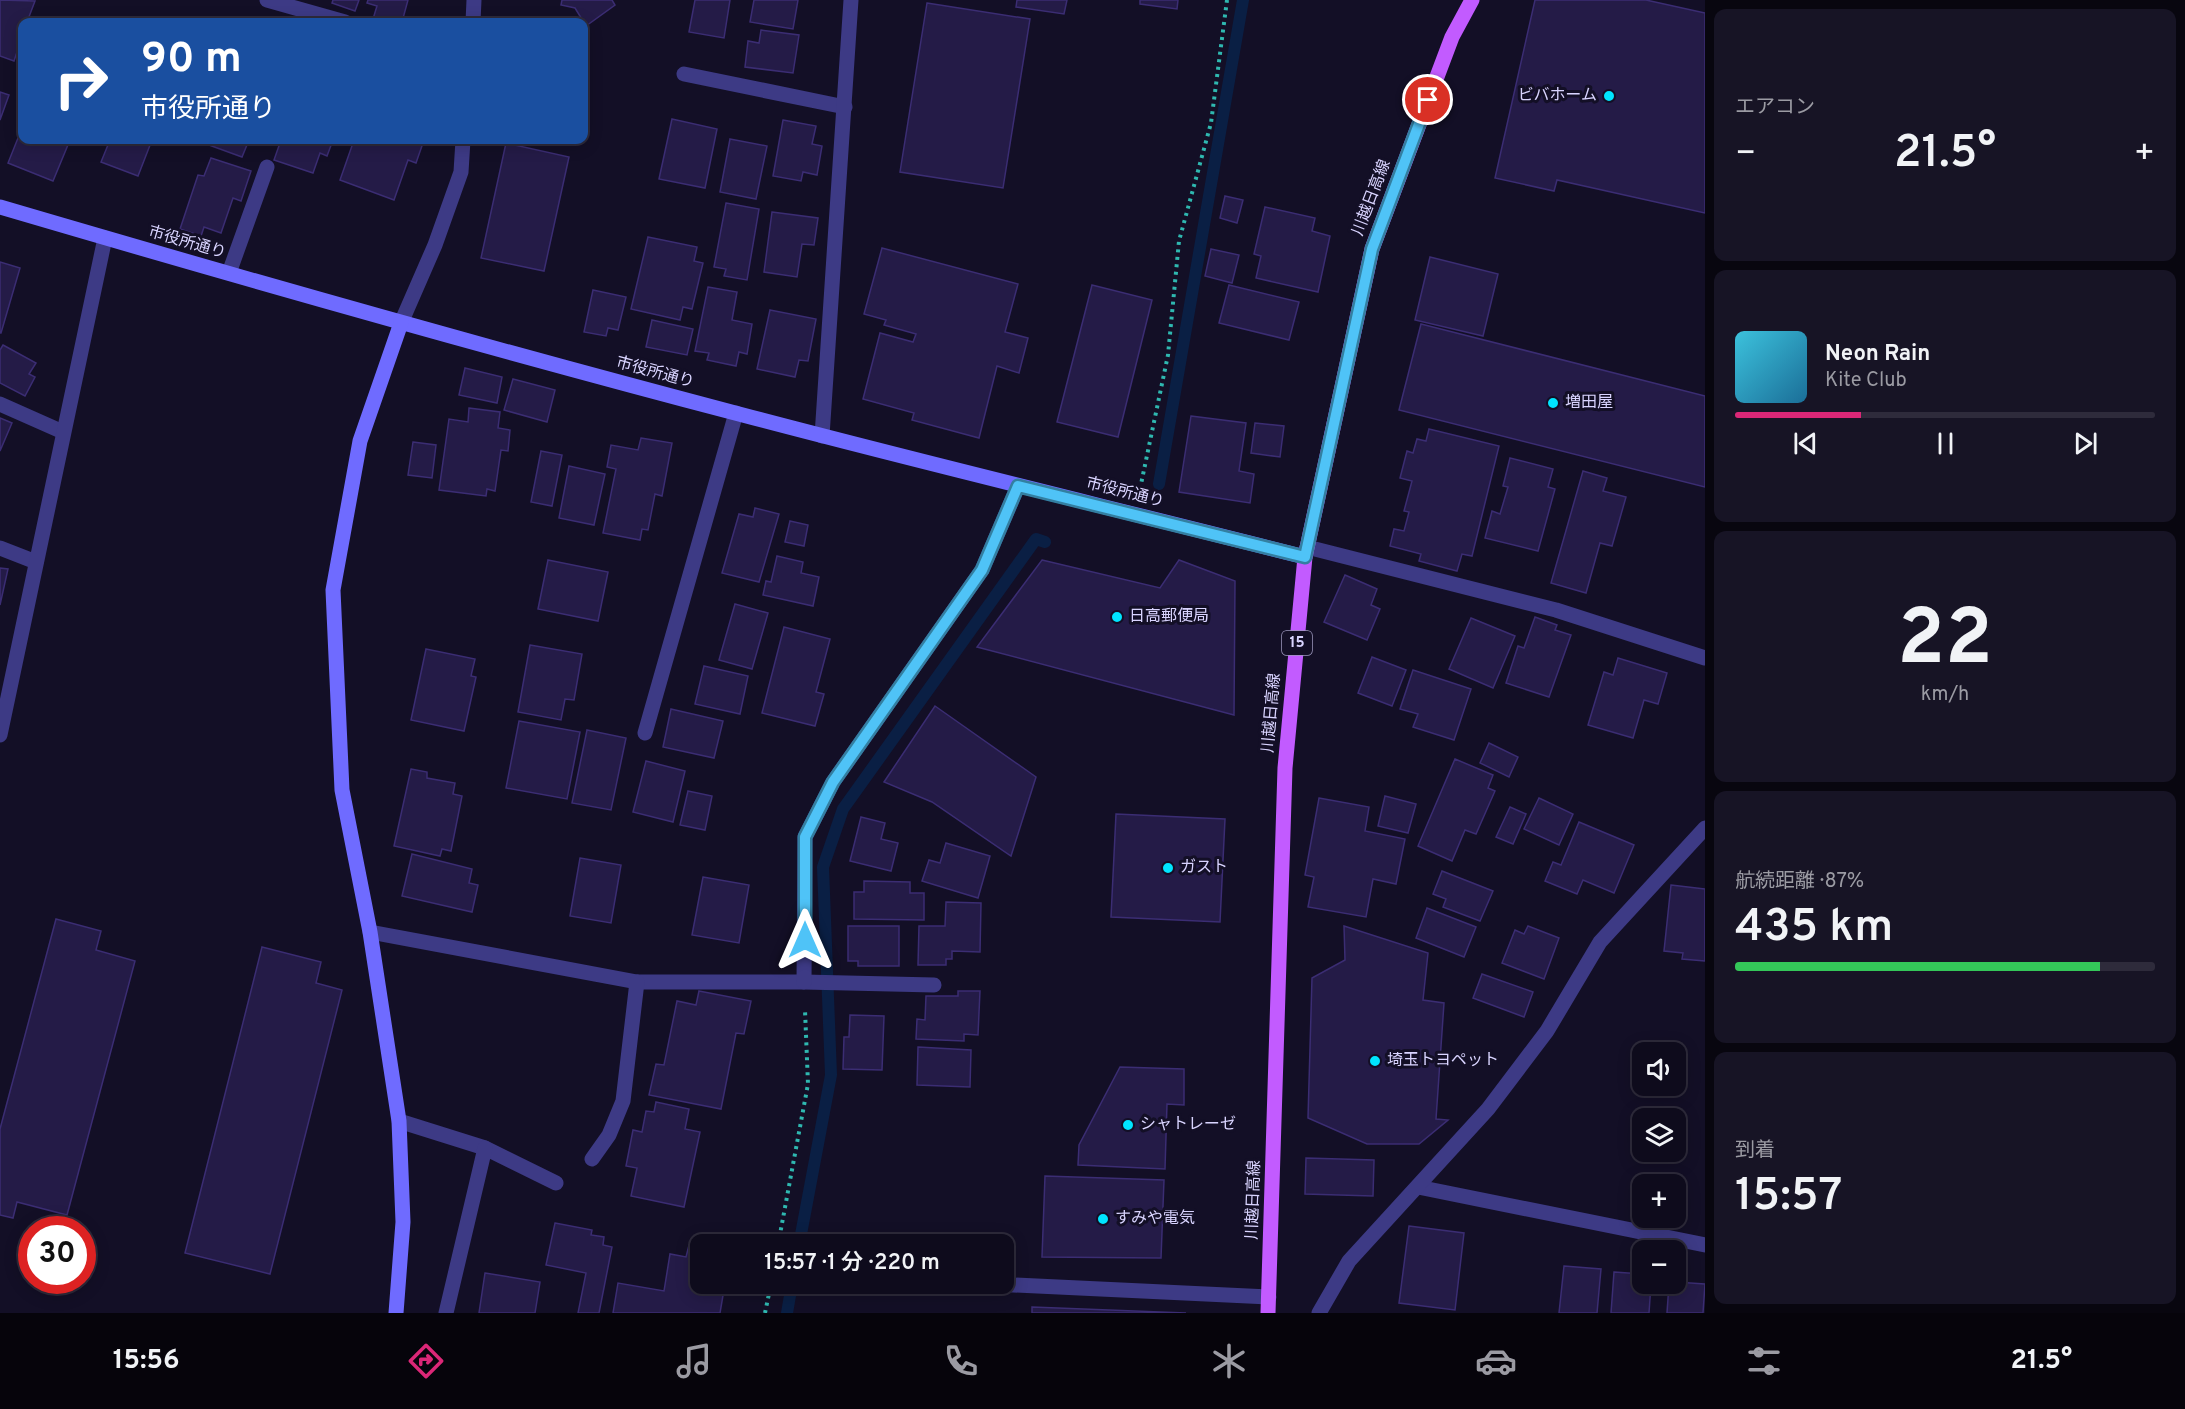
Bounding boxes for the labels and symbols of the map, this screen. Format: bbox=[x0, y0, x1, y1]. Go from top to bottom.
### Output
pin bbox=[1402, 74, 1453, 125]
place label: ビバホーム bbox=[1517, 86, 1597, 106]
marker: ビバホーム bbox=[1602, 89, 1616, 103]
street label: 川越日高線 bbox=[1348, 157, 1396, 239]
street label: 市役所通り bbox=[146, 222, 228, 264]
street label: 市役所通り bbox=[614, 353, 696, 393]
place label: 増田屋 bbox=[1565, 393, 1613, 413]
marker: 増田屋 bbox=[1546, 396, 1560, 410]
street label: 市役所通り bbox=[1084, 474, 1166, 512]
place label: 日高郵便局 bbox=[1129, 607, 1209, 627]
marker: 日高郵便局 bbox=[1110, 610, 1124, 624]
road number: 15 bbox=[1282, 631, 1312, 655]
street label: 川越日高線 bbox=[1259, 672, 1285, 754]
place label: ガスト bbox=[1180, 858, 1228, 878]
marker: ガスト bbox=[1161, 861, 1175, 875]
position arrow bbox=[773, 908, 837, 972]
place label: 埼玉トヨペット bbox=[1387, 1051, 1499, 1071]
marker: 埼玉トヨペット bbox=[1368, 1054, 1382, 1068]
place label: シャトレーゼ bbox=[1140, 1115, 1236, 1135]
marker: シャトレーゼ bbox=[1121, 1118, 1135, 1132]
street label: 川越日高線 bbox=[1243, 1160, 1265, 1240]
place label: すみや電気 bbox=[1115, 1209, 1195, 1229]
marker: すみや電気 bbox=[1096, 1212, 1110, 1226]
speed limit sign: 30 bbox=[18, 1216, 96, 1294]

